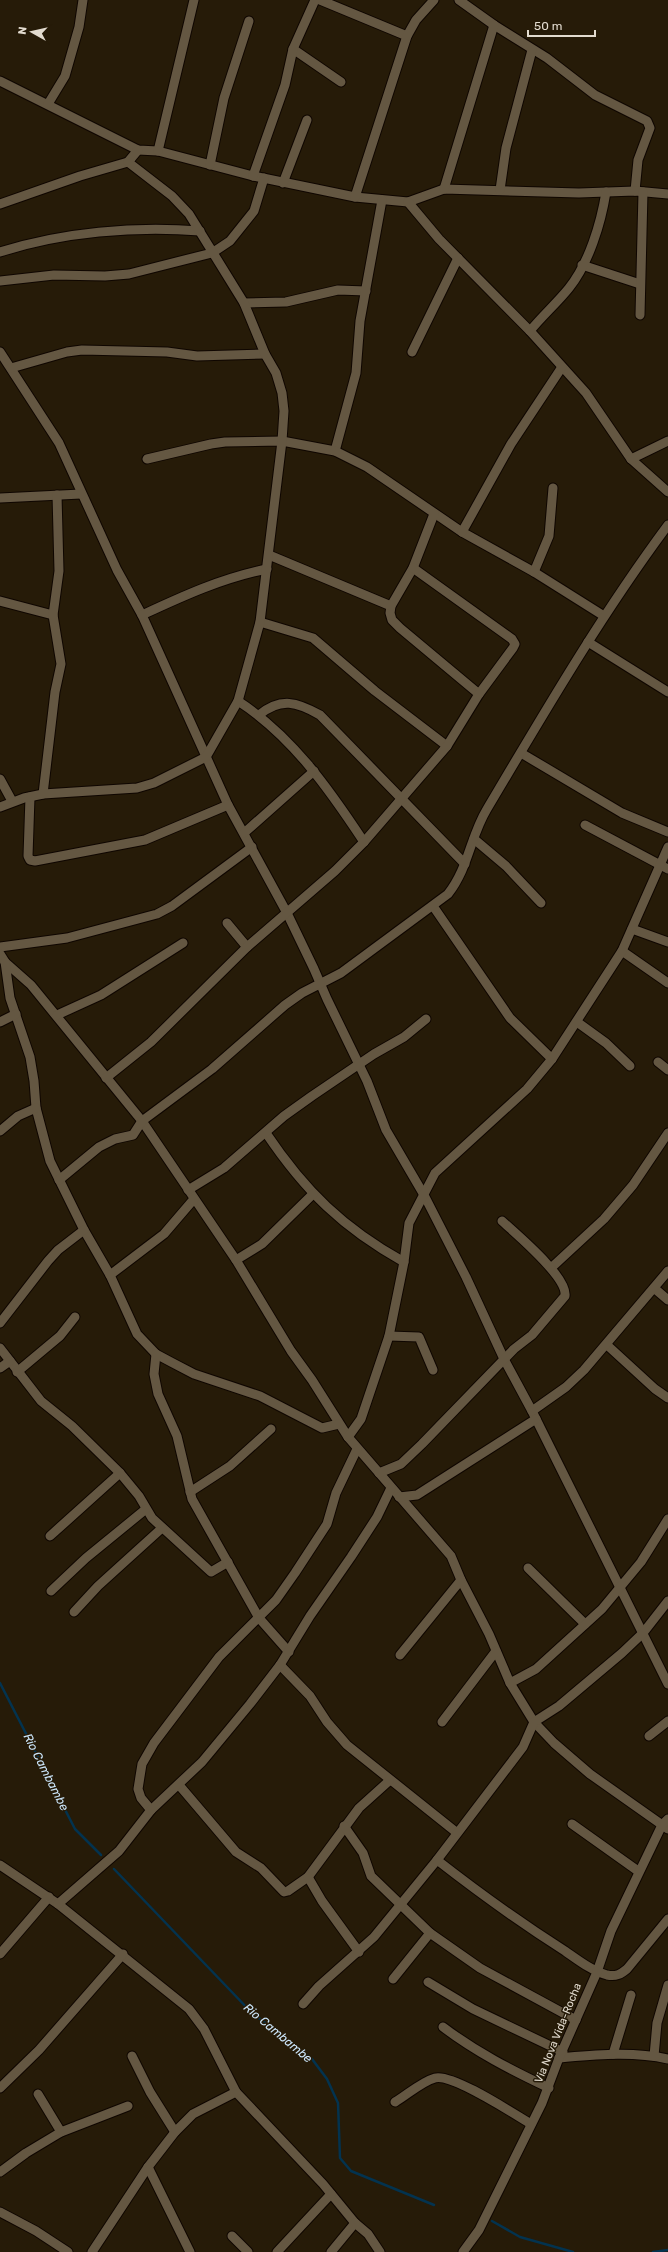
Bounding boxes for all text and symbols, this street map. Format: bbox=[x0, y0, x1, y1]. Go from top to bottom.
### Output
north arrow bbox=[12, 12, 52, 52]
scale bar bbox=[528, 12, 595, 38]
text: 50 m bbox=[534, 19, 562, 33]
text: N bbox=[16, 26, 30, 36]
water label: Rio Cambambe bbox=[20, 1731, 72, 1813]
street label: Via Nova Vida-Rocha bbox=[532, 1981, 584, 2085]
water label: Rio Cambambe bbox=[241, 2000, 315, 2066]

